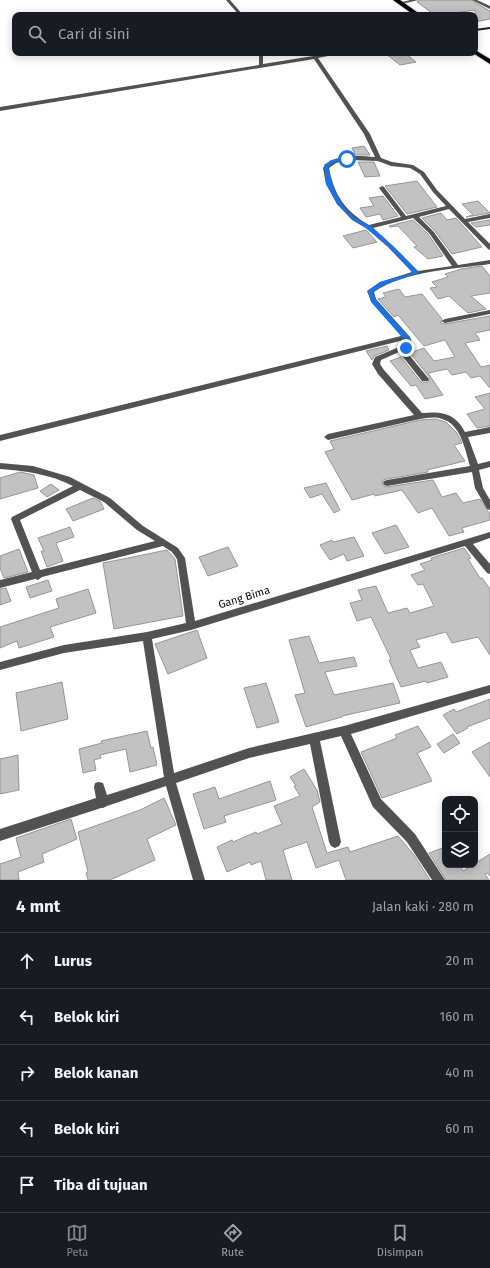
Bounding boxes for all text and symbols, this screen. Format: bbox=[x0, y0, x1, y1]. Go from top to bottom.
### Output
search box bbox=[12, 12, 478, 56]
icon: search bbox=[26, 23, 48, 45]
text: Cari di sini bbox=[58, 25, 130, 43]
route start bbox=[338, 150, 356, 168]
route end bbox=[397, 339, 415, 357]
street label: Gang Bima bbox=[217, 583, 271, 611]
map controls bbox=[442, 796, 478, 868]
button: locate bbox=[442, 796, 478, 832]
button: layers bbox=[442, 832, 478, 868]
text: 4 mnt bbox=[16, 896, 60, 917]
text: Jalan kaki · 280 m bbox=[372, 899, 474, 914]
icon: ahead bbox=[16, 950, 38, 972]
text: Lurus bbox=[54, 952, 92, 970]
text: 20 m bbox=[446, 953, 474, 968]
icon: left bbox=[16, 1006, 38, 1028]
text: Belok kiri bbox=[54, 1008, 119, 1026]
text: 160 m bbox=[440, 1009, 474, 1024]
icon: right bbox=[16, 1062, 38, 1084]
text: Belok kanan bbox=[54, 1064, 138, 1082]
text: 40 m bbox=[445, 1065, 474, 1080]
icon: left bbox=[16, 1118, 38, 1140]
text: Belok kiri bbox=[54, 1120, 119, 1138]
text: 60 m bbox=[445, 1121, 474, 1136]
icon: arrive bbox=[16, 1174, 38, 1196]
text: Tiba di tujuan bbox=[54, 1176, 148, 1194]
tab: Peta bbox=[66, 1222, 88, 1259]
tab: Rute bbox=[221, 1222, 244, 1259]
tab: Disimpan bbox=[377, 1222, 424, 1259]

